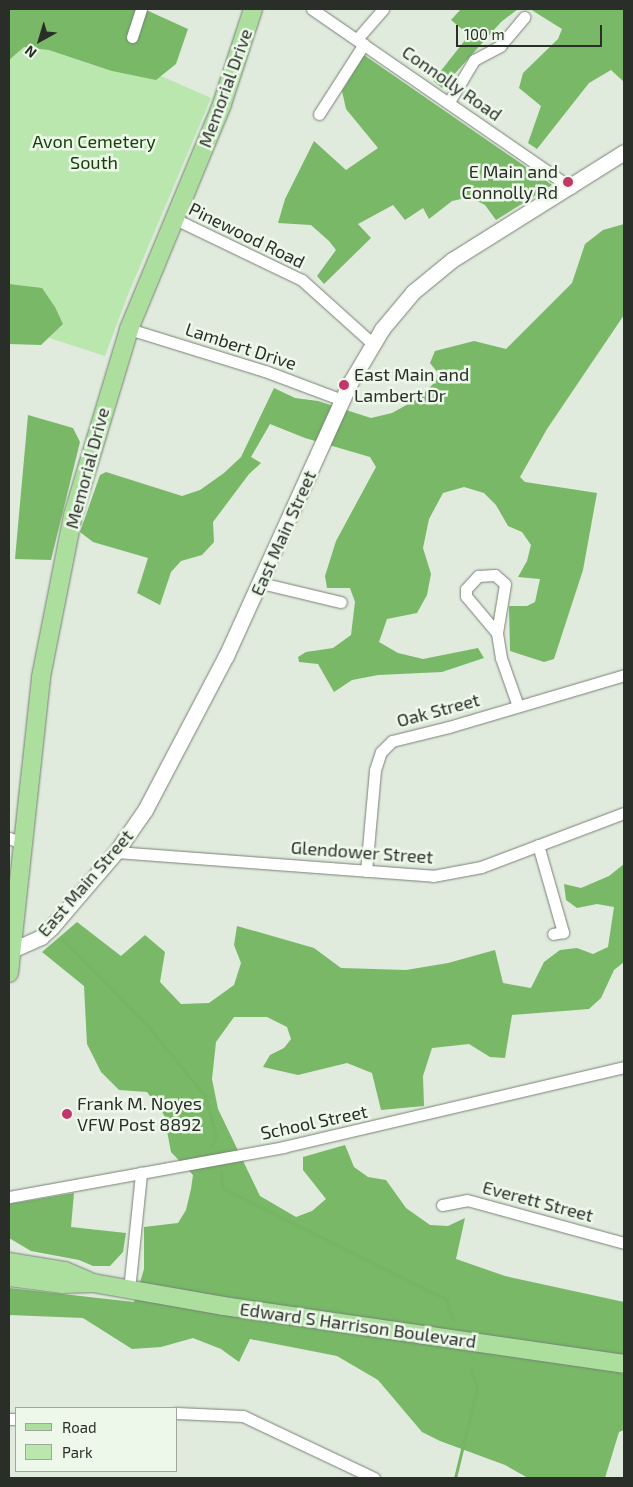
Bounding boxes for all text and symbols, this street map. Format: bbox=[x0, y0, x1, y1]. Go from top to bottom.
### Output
north arrow bbox=[15, 15, 65, 65]
scale bar bbox=[458, 15, 604, 47]
text: 100 m bbox=[464, 25, 505, 43]
street label: Memorial Drive bbox=[193, 26, 257, 150]
street label: Connolly Road bbox=[398, 41, 506, 125]
text: N bbox=[21, 42, 40, 62]
park label: Avon Cemetery South bbox=[32, 131, 156, 173]
place label: E Main and Connolly Rd bbox=[461, 161, 558, 203]
marker: E Main and Connolly Rd bbox=[562, 176, 574, 188]
street label: Pinewood Road bbox=[186, 198, 308, 272]
street label: Lambert Drive bbox=[183, 318, 299, 374]
place label: East Main and Lambert Dr bbox=[354, 364, 469, 406]
marker: East Main and Lambert Dr bbox=[338, 379, 350, 391]
street label: Memorial Drive bbox=[60, 405, 114, 531]
street label: East Main Street bbox=[246, 467, 320, 599]
street label: Oak Street bbox=[394, 689, 482, 731]
street label: East Main Street bbox=[33, 825, 137, 941]
street label: Glendower Street bbox=[290, 836, 434, 868]
place label: Frank M. Noyes VFW Post 8892 bbox=[77, 1093, 202, 1136]
street label: School Street bbox=[258, 1100, 370, 1144]
marker: Frank M. Noyes VFW Post 8892 bbox=[61, 1108, 73, 1120]
street label: Everett Street bbox=[480, 1176, 596, 1226]
street label: Edward S Harrison Boulevard bbox=[238, 1298, 478, 1352]
legend bbox=[15, 1407, 178, 1472]
text: Road bbox=[62, 1418, 97, 1436]
text: Park bbox=[62, 1443, 93, 1461]

